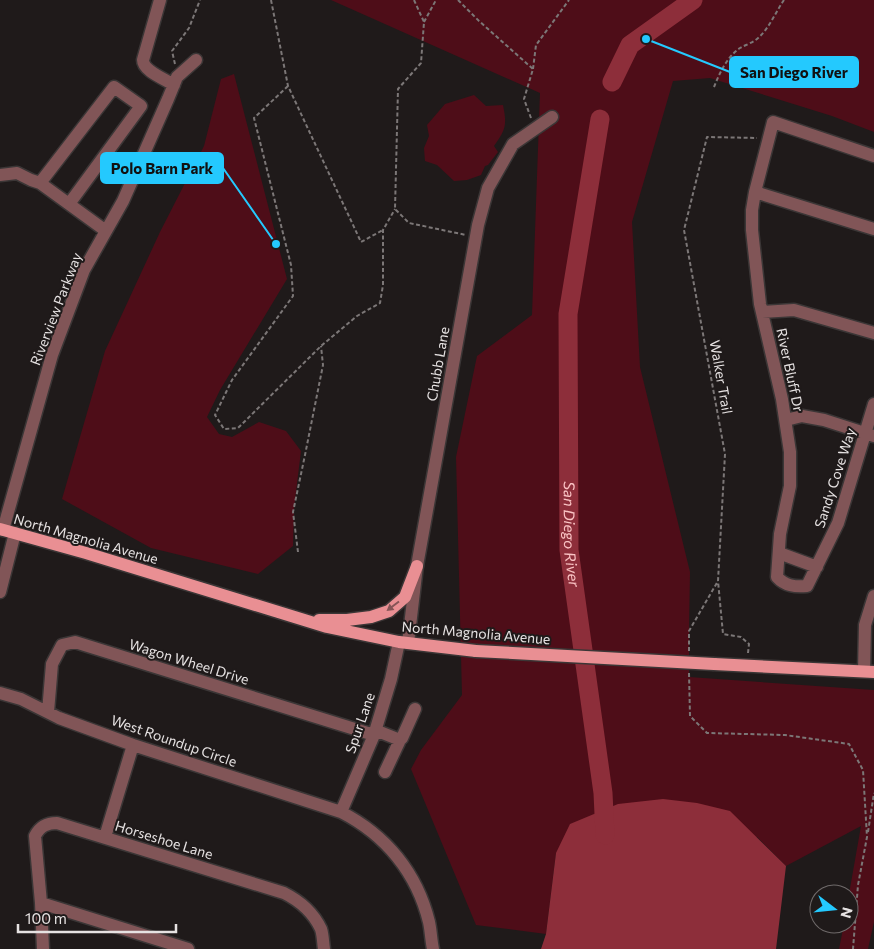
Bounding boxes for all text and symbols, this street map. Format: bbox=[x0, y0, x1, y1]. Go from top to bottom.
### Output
callout: San Diego River bbox=[730, 57, 858, 87]
text: San Diego River bbox=[740, 63, 848, 81]
callout: Polo Barn Park bbox=[101, 153, 223, 183]
text: Polo Barn Park bbox=[111, 159, 214, 177]
street label: Riverview Parkway bbox=[26, 250, 85, 368]
street label: Chubb Lane bbox=[423, 325, 452, 403]
street label: River Bluff Dr bbox=[773, 326, 808, 414]
street label: Walker Trail bbox=[707, 338, 736, 415]
street label: Sandy Cove Way bbox=[810, 426, 859, 530]
water label: San Diego River bbox=[561, 481, 584, 589]
street label: North Magnolia Avenue bbox=[12, 510, 160, 567]
one-way arrow bbox=[387, 601, 400, 612]
street label: North Magnolia Avenue bbox=[401, 618, 551, 647]
street label: Wagon Wheel Drive bbox=[127, 635, 251, 688]
street label: Spur Lane bbox=[341, 690, 378, 756]
street label: West Roundup Circle bbox=[109, 711, 239, 770]
street label: Horseshoe Lane bbox=[113, 817, 215, 862]
north arrow bbox=[809, 884, 859, 934]
scale bar bbox=[18, 902, 175, 934]
text: N bbox=[837, 905, 857, 920]
text: 100 m bbox=[25, 909, 67, 927]

